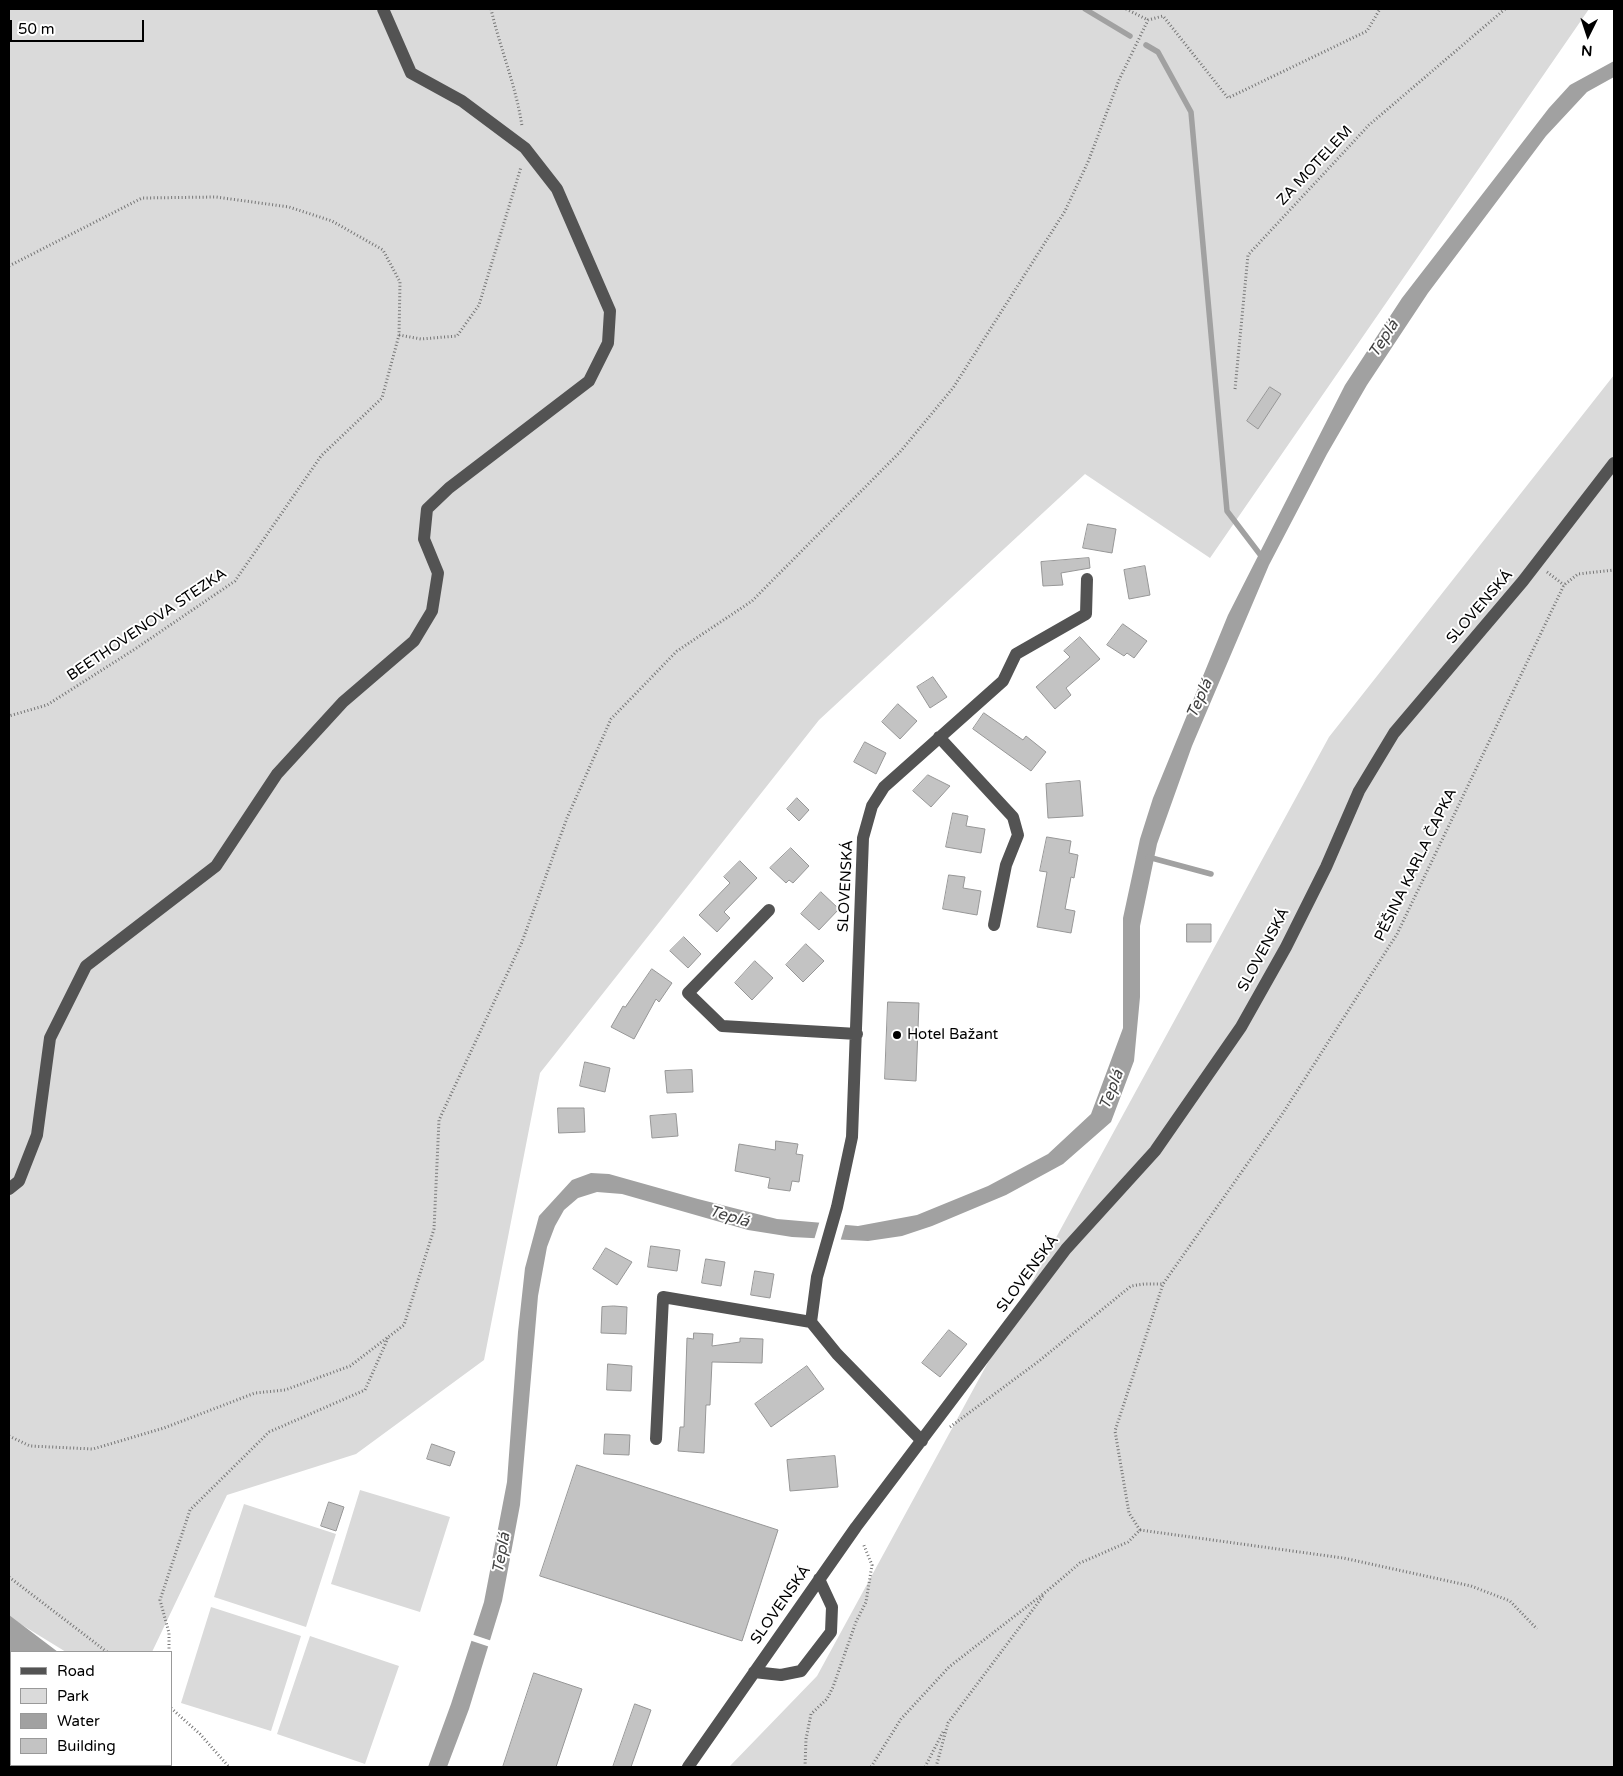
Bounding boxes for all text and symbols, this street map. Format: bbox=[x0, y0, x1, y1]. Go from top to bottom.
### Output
scale bar bbox=[12, 10, 146, 42]
north arrow bbox=[1563, 10, 1613, 60]
text: 50 m bbox=[18, 20, 55, 38]
text: N bbox=[1581, 42, 1593, 59]
street label: ZA MOTELEM bbox=[1274, 122, 1356, 210]
water label: Teplá bbox=[1365, 317, 1403, 361]
street label: BEETHOVENOVA STEZKA bbox=[64, 565, 230, 685]
street label: SLOVENSKÁ bbox=[1443, 566, 1517, 648]
water label: Teplá bbox=[1183, 676, 1217, 722]
street label: PĚŠINA KARLA ČAPKA bbox=[1371, 786, 1461, 944]
street label: SLOVENSKÁ bbox=[835, 840, 857, 932]
street label: SLOVENSKÁ bbox=[1234, 905, 1294, 995]
place label: Hotel Bažant bbox=[907, 1026, 998, 1044]
marker: Hotel Bažant bbox=[891, 1029, 903, 1041]
water label: Teplá bbox=[1096, 1067, 1128, 1113]
water label: Teplá bbox=[707, 1202, 751, 1232]
street label: SLOVENSKÁ bbox=[993, 1232, 1063, 1316]
water label: Teplá bbox=[489, 1531, 515, 1575]
street label: SLOVENSKÁ bbox=[747, 1562, 815, 1648]
legend bbox=[10, 1651, 172, 1766]
text: Road bbox=[57, 1662, 95, 1680]
text: Park bbox=[57, 1687, 89, 1705]
text: Water bbox=[57, 1712, 100, 1730]
text: Building bbox=[57, 1737, 116, 1755]

